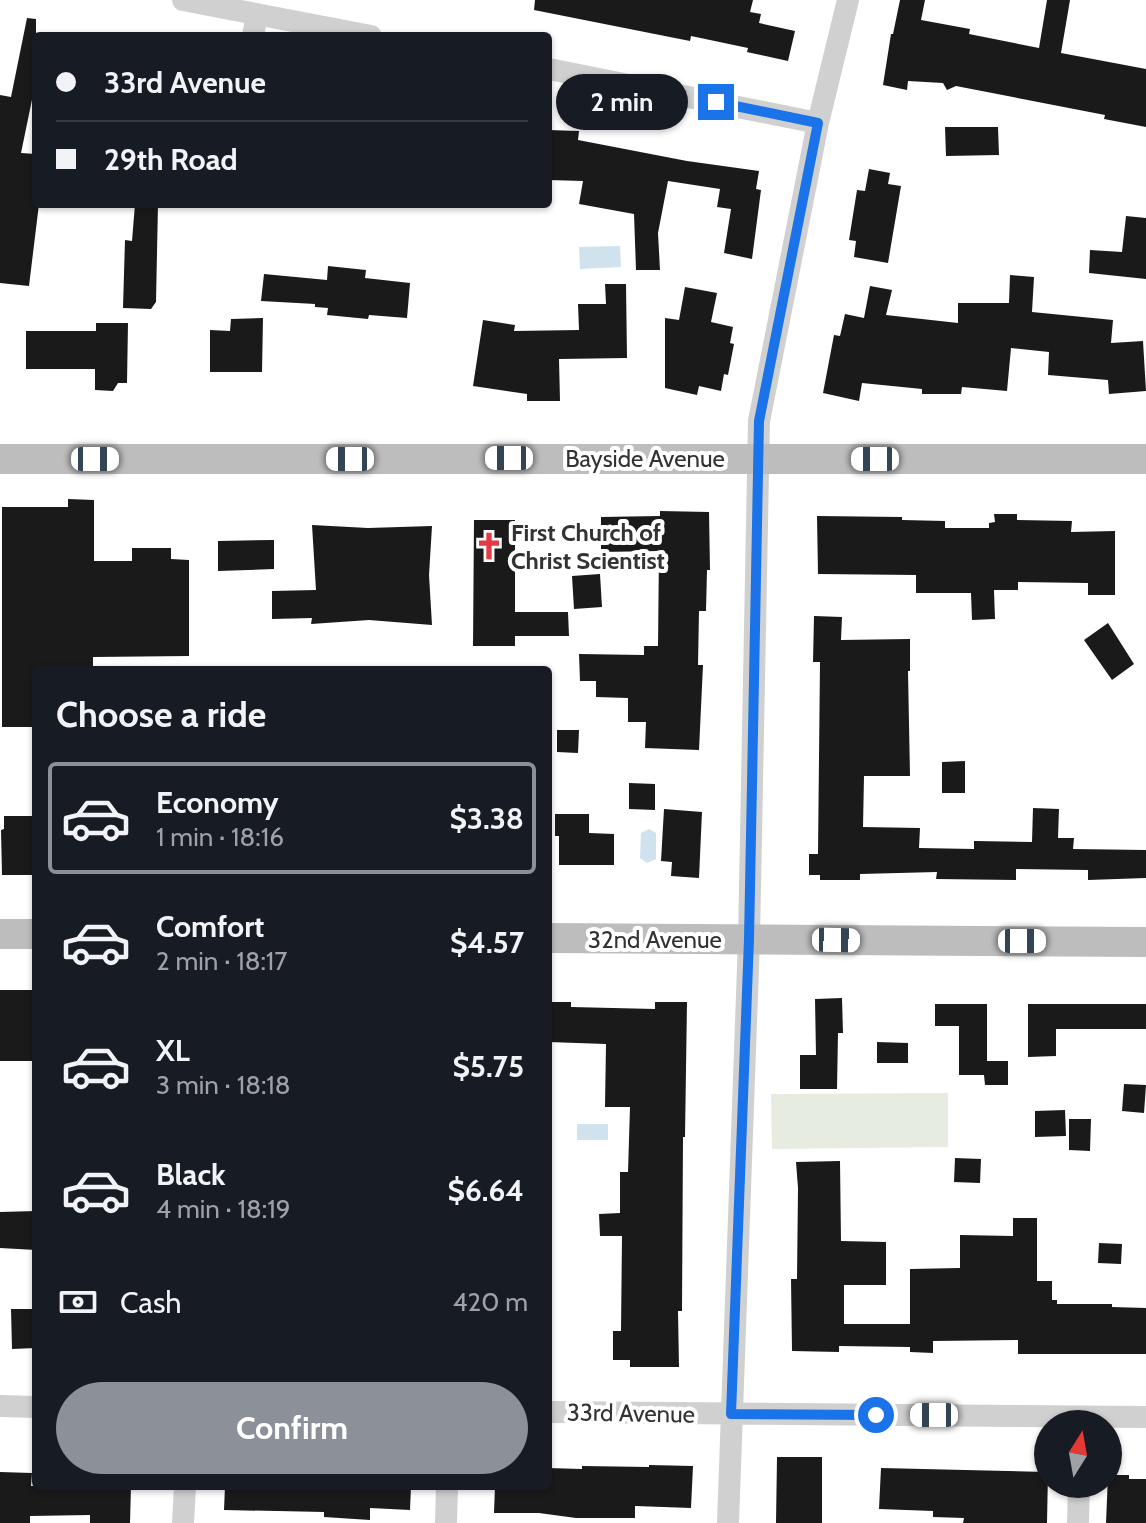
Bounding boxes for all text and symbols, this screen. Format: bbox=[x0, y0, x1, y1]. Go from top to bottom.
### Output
text: 33rd Avenue bbox=[104, 64, 266, 101]
callout: 2 min bbox=[556, 74, 688, 130]
route end bbox=[698, 84, 734, 120]
text: 2 min bbox=[591, 86, 653, 118]
text: 29th Road bbox=[104, 141, 238, 178]
street label: Bayside Avenue bbox=[565, 444, 725, 473]
car bbox=[485, 446, 533, 470]
car bbox=[71, 447, 119, 471]
car bbox=[326, 447, 374, 471]
car bbox=[851, 447, 899, 471]
place label: First Church of Christ Scientist bbox=[511, 518, 665, 575]
church icon: First Church of Christ Scientist bbox=[474, 531, 504, 561]
text: Choose a ride bbox=[56, 692, 266, 736]
icon: car bbox=[60, 782, 132, 854]
text: Economy bbox=[156, 784, 279, 821]
text: $3.38 bbox=[449, 800, 524, 837]
text: 1 min · 18:16 bbox=[156, 821, 284, 853]
icon: car bbox=[60, 906, 132, 978]
text: Comfort bbox=[156, 908, 264, 945]
text: $4.57 bbox=[450, 924, 524, 961]
street label: 32nd Avenue bbox=[588, 925, 722, 954]
car bbox=[812, 928, 860, 952]
car bbox=[998, 929, 1046, 953]
text: 2 min · 18:17 bbox=[156, 945, 287, 977]
icon: car bbox=[60, 1030, 132, 1102]
text: XL bbox=[156, 1032, 190, 1069]
text: $5.75 bbox=[452, 1048, 524, 1085]
text: 3 min · 18:18 bbox=[156, 1069, 291, 1101]
icon: car bbox=[60, 1154, 132, 1226]
text: Black bbox=[156, 1156, 226, 1193]
text: $6.64 bbox=[448, 1172, 524, 1209]
text: 4 min · 18:19 bbox=[156, 1193, 291, 1225]
icon: cash bbox=[56, 1280, 100, 1324]
text: Cash bbox=[120, 1284, 182, 1321]
text: 420 m bbox=[453, 1286, 528, 1318]
button: Confirm bbox=[56, 1382, 528, 1474]
street label: 33rd Avenue bbox=[567, 1397, 695, 1429]
route start bbox=[858, 1397, 894, 1433]
car bbox=[910, 1403, 958, 1427]
north arrow bbox=[1034, 1410, 1122, 1498]
map controls bbox=[1034, 1410, 1122, 1498]

